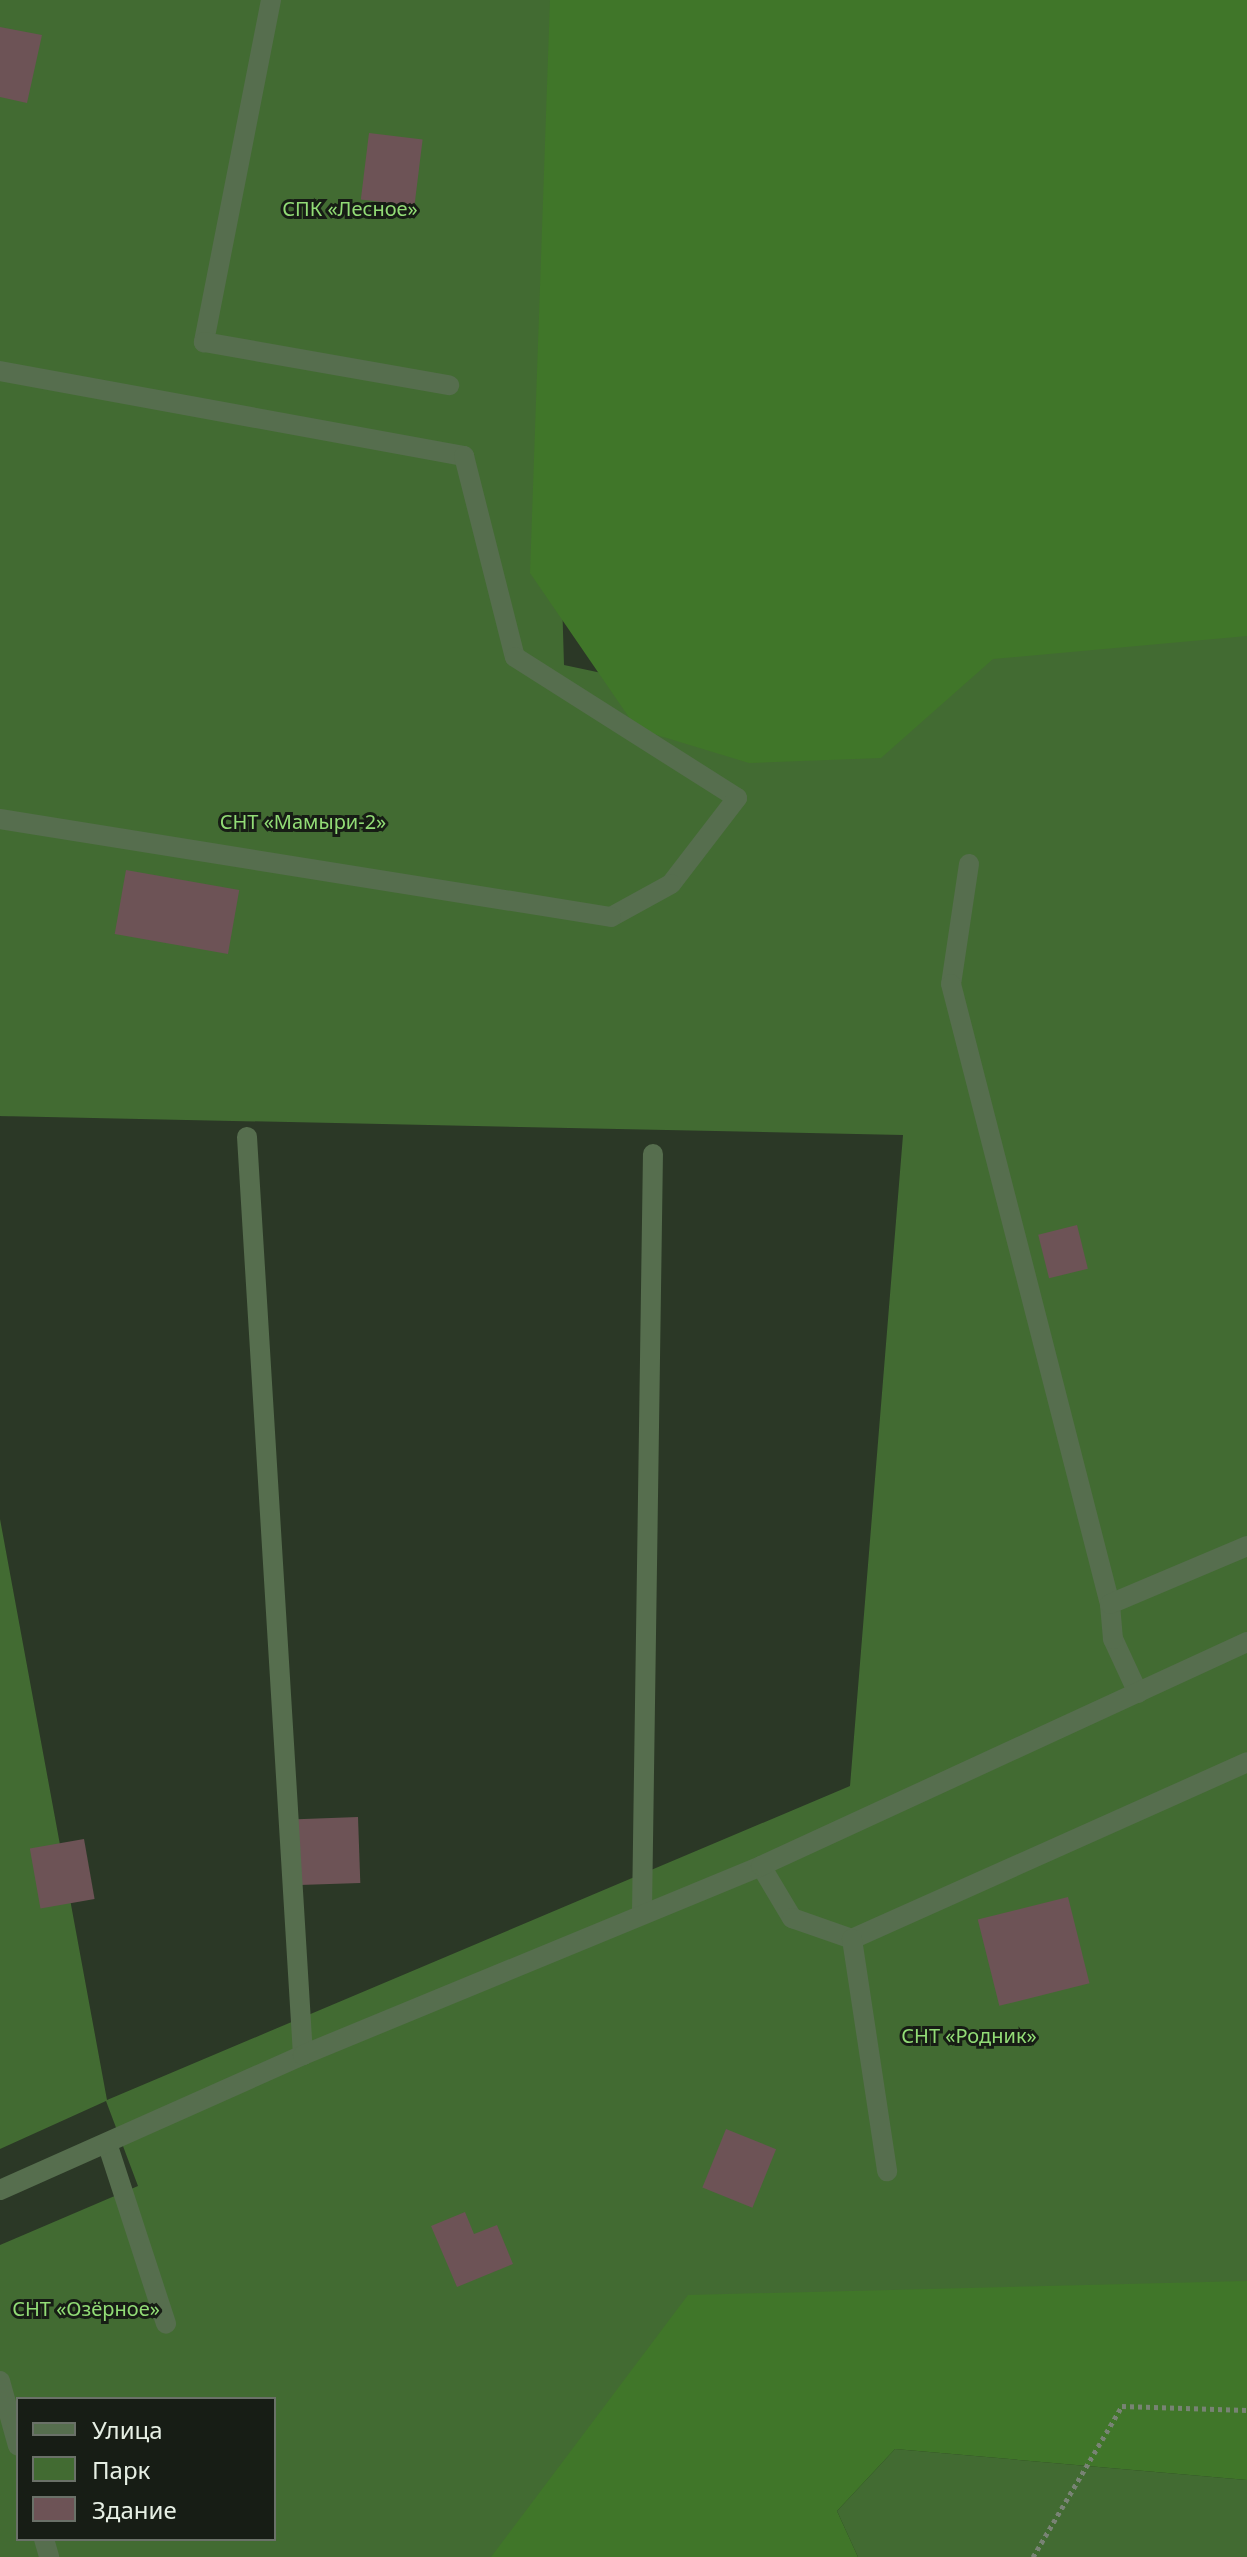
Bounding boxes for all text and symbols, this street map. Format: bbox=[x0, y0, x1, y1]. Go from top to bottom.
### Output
park label: СПК «Лесное» bbox=[282, 196, 418, 220]
park label: СНТ «Мамыри-2» bbox=[220, 809, 386, 833]
park label: СНТ «Родник» bbox=[901, 2023, 1037, 2047]
park label: СНТ «Озёрное» bbox=[12, 2296, 160, 2320]
legend bbox=[16, 2397, 276, 2541]
text: Улица bbox=[92, 2413, 163, 2446]
text: Парк bbox=[92, 2453, 150, 2486]
text: Здание bbox=[92, 2493, 177, 2526]

